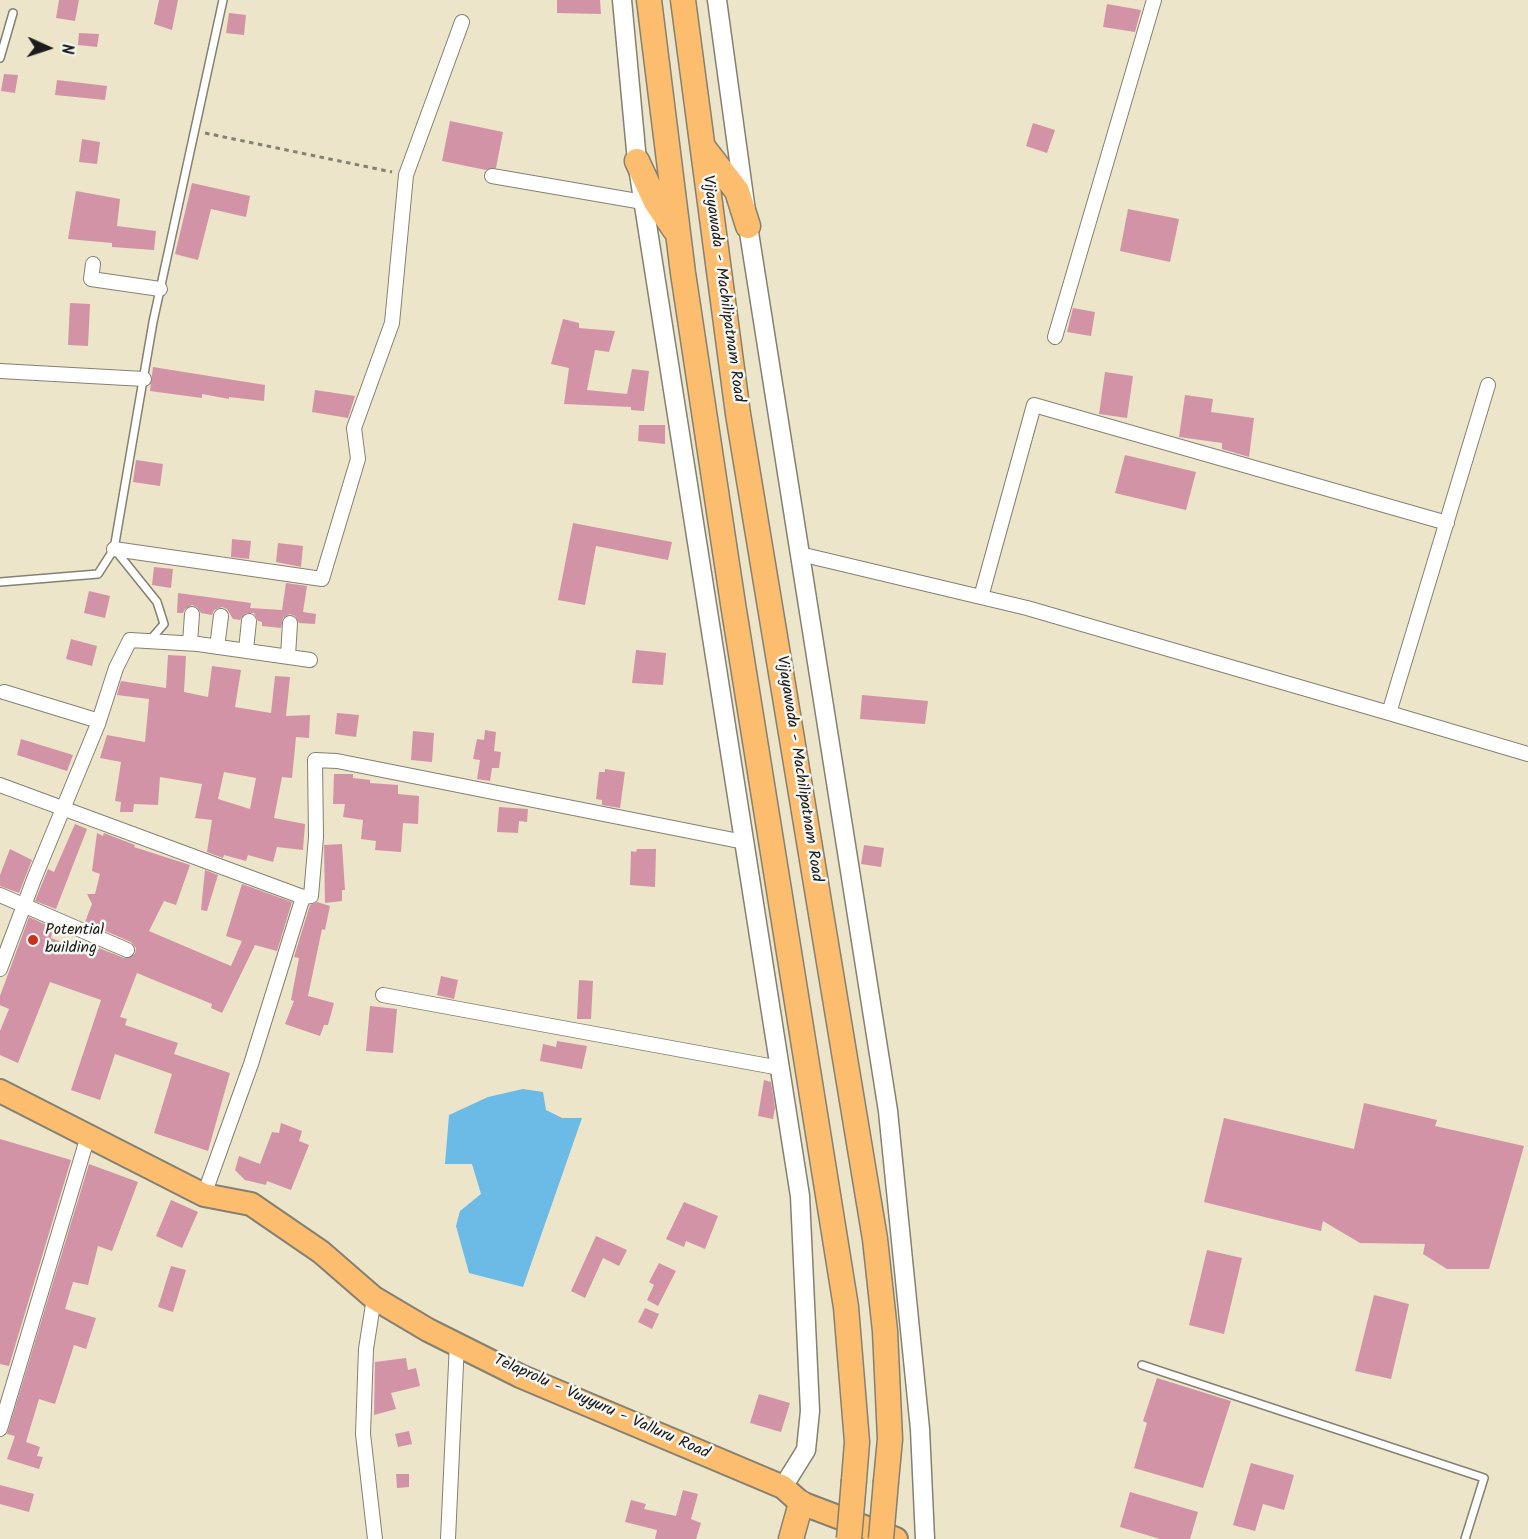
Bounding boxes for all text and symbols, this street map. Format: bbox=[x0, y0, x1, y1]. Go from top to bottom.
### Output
north arrow bbox=[18, 18, 78, 78]
text: N bbox=[54, 43, 79, 55]
street label: Vijayawada - Machilipatnam Road bbox=[697, 174, 747, 404]
street label: Vijayawada - Machilipatnam Road bbox=[771, 655, 825, 883]
place label: Potential building bbox=[45, 921, 104, 959]
marker: Potential building bbox=[26, 933, 40, 947]
street label: Telaprolu - Vuyyuru - Valluru Road bbox=[490, 1352, 712, 1464]

